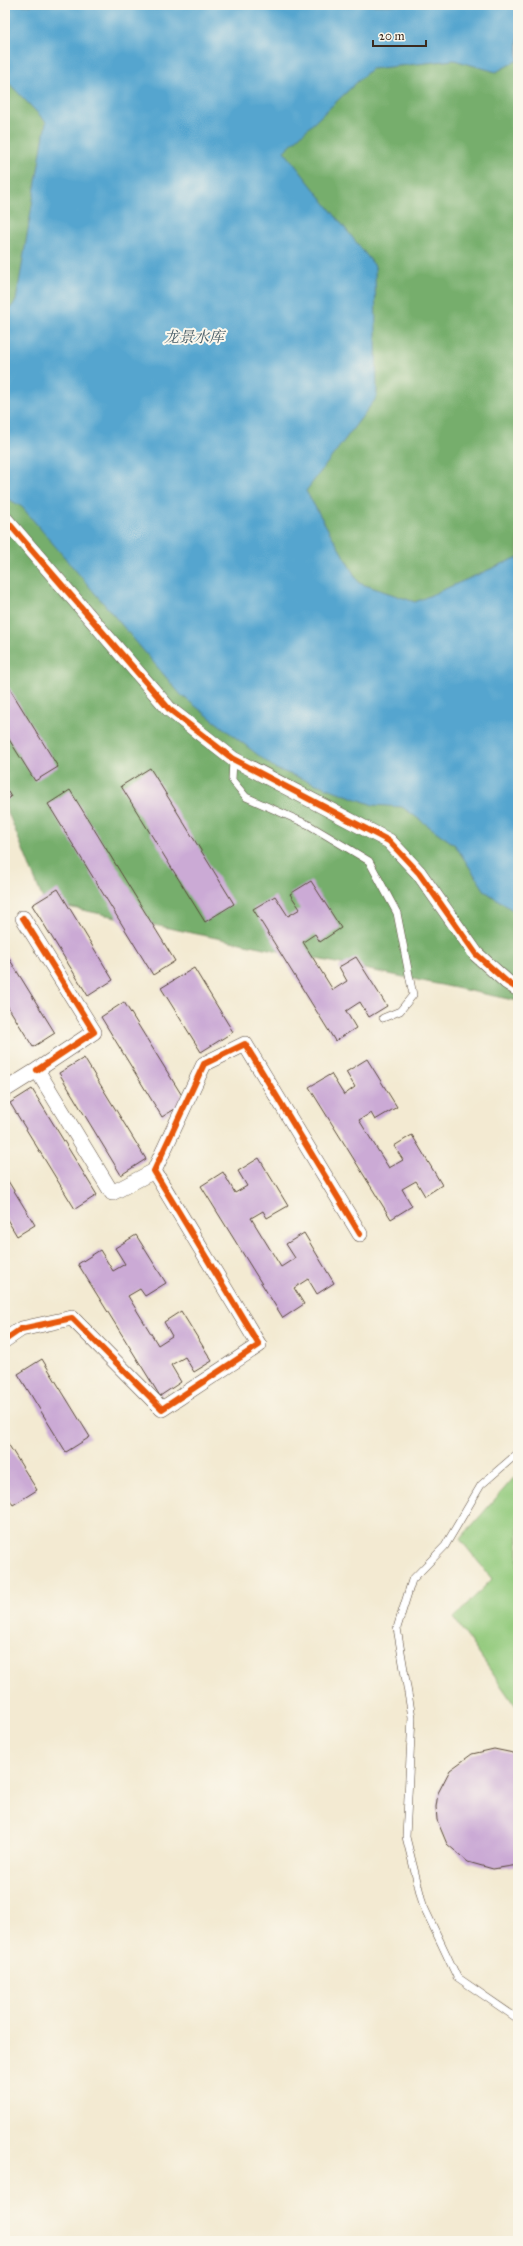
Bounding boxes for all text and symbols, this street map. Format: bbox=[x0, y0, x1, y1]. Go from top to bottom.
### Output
scale bar bbox=[373, 22, 426, 48]
text: 20 m bbox=[379, 29, 405, 43]
water label: 龙景水库 bbox=[164, 328, 227, 346]

